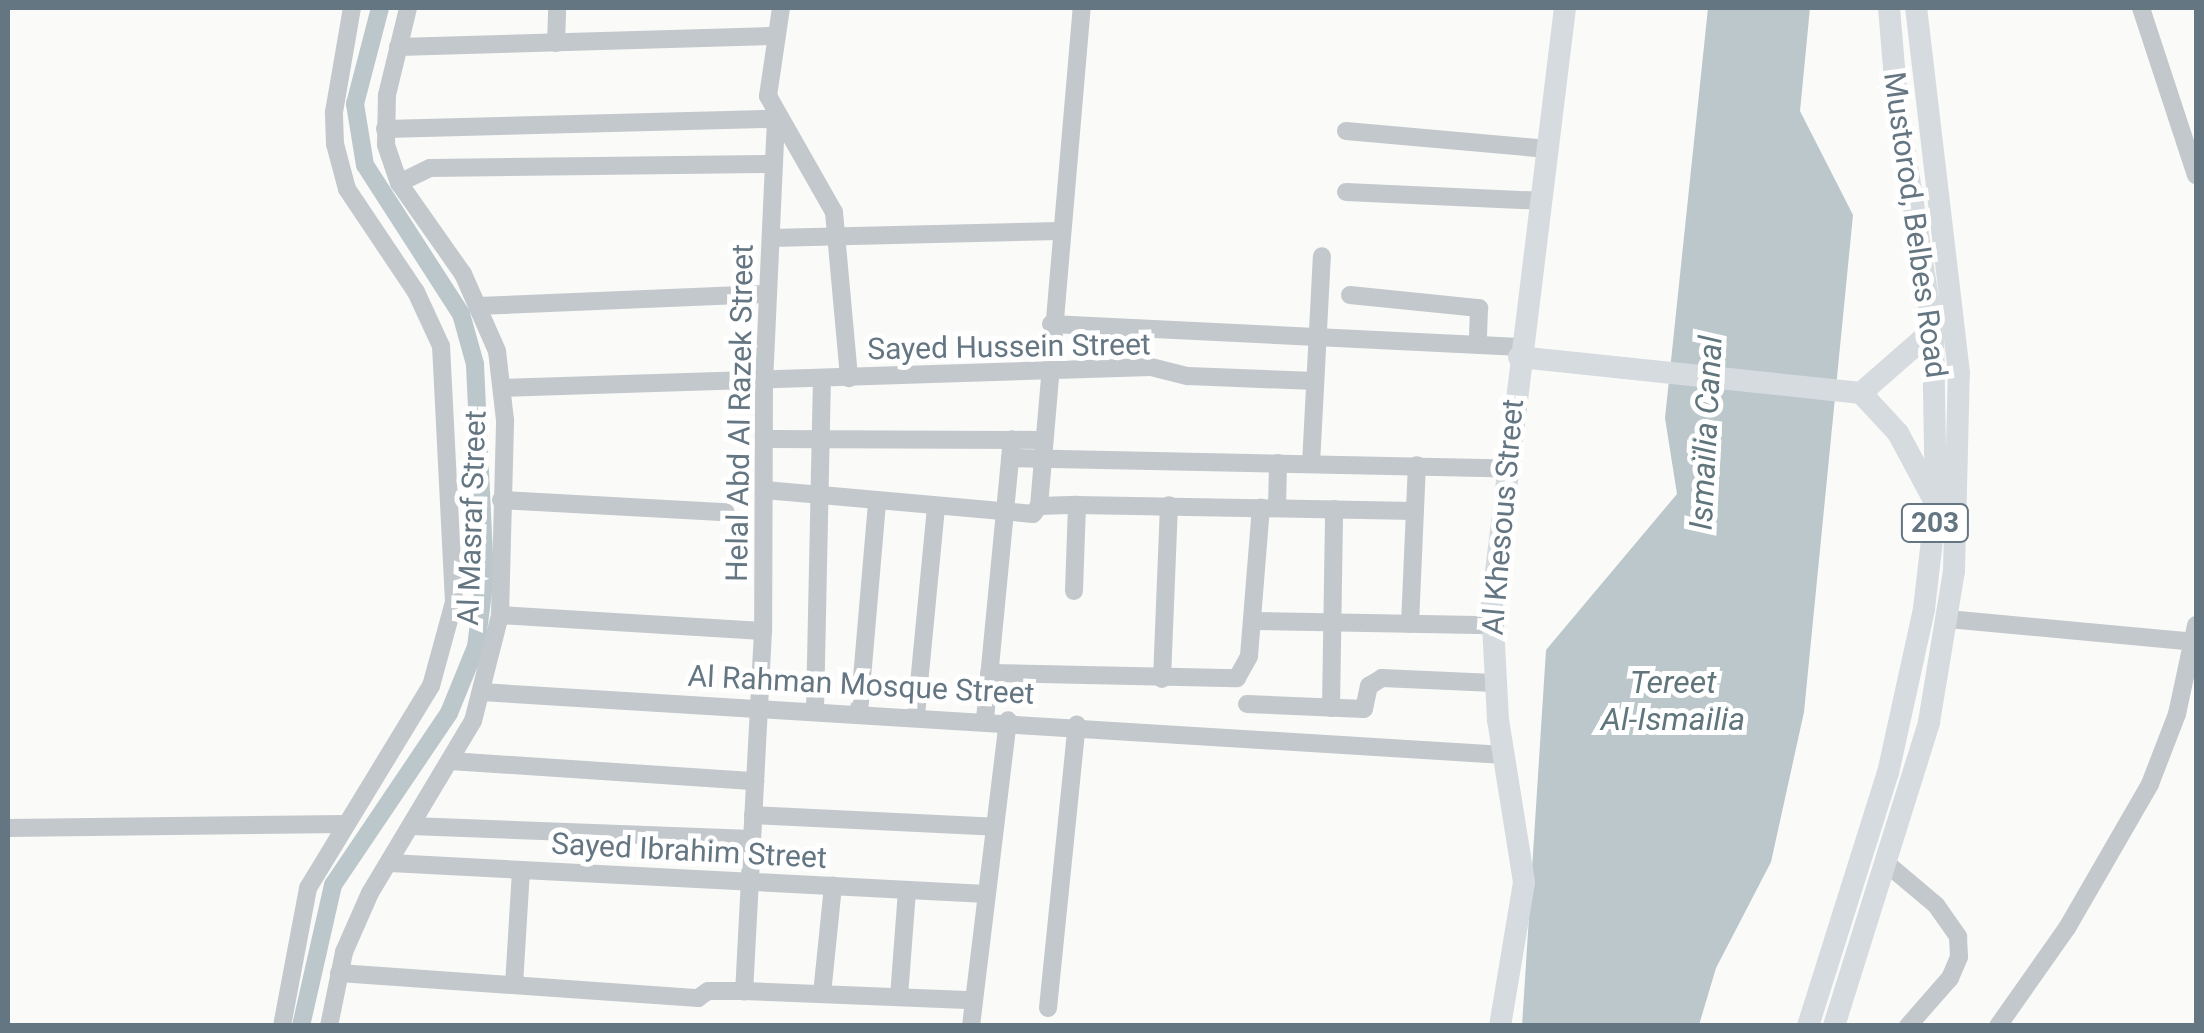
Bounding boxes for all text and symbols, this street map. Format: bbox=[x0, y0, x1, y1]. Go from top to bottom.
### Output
street label: Mustorod, Belbes Road bbox=[1876, 70, 1954, 380]
street label: Helal Abd Al Razek Street bbox=[719, 244, 761, 582]
street label: Sayed Hussein Street bbox=[867, 327, 1151, 367]
water label: Ismaïlia Canal bbox=[1682, 335, 1730, 531]
street label: Al Khesous Street bbox=[1475, 398, 1531, 636]
street label: Al Masraf Street bbox=[450, 410, 494, 626]
road number: 203 bbox=[1900, 500, 1970, 546]
street label: Al Rahman Mosque Street bbox=[687, 658, 1035, 712]
water label: Tereet Al-Ismailia bbox=[1601, 664, 1745, 739]
street label: Sayed Ibrahim Street bbox=[550, 826, 828, 876]

